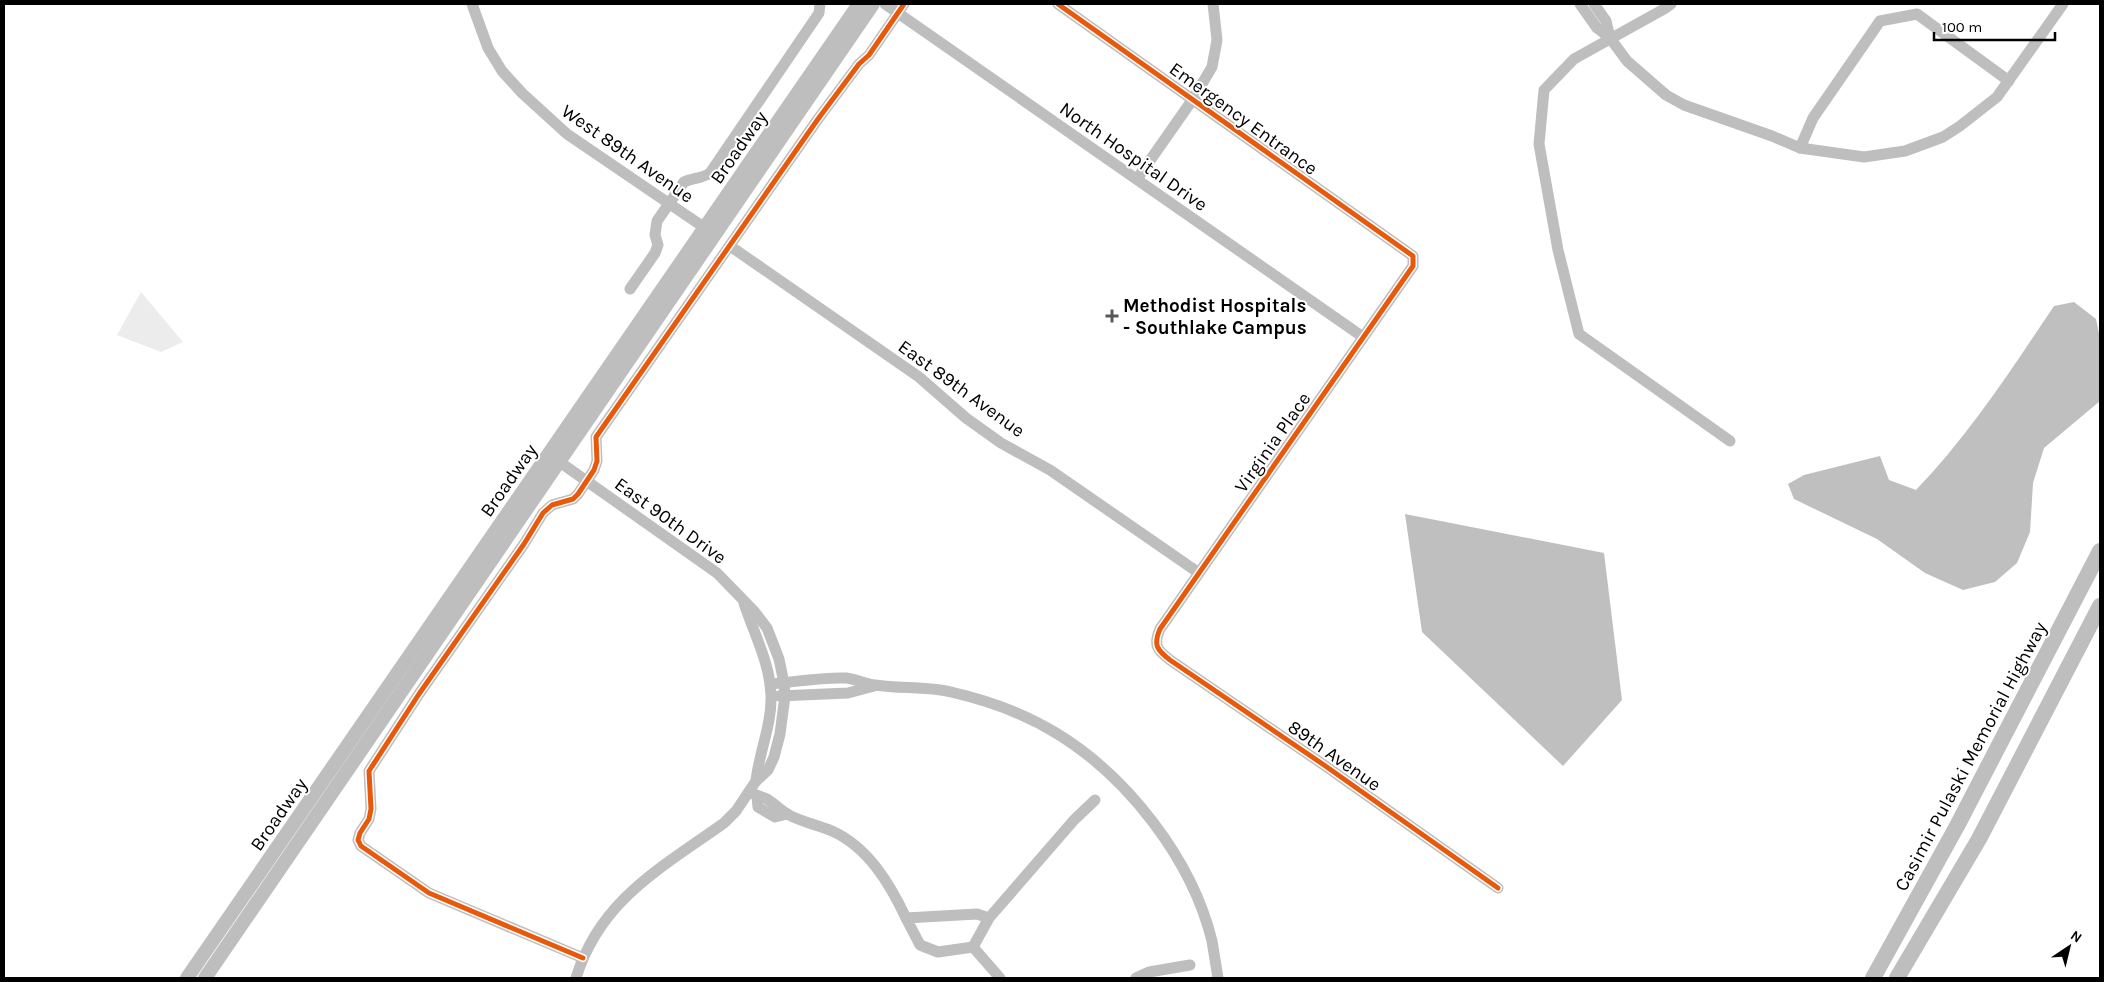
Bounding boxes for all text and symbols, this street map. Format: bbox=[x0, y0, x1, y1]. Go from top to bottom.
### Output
scale bar bbox=[1934, 10, 2055, 42]
text: 100 m bbox=[1942, 18, 1982, 36]
street label: Emergency Entrance bbox=[1165, 58, 1322, 180]
street label: North Hospital Drive bbox=[1055, 98, 1211, 216]
street label: West 89th Avenue bbox=[557, 100, 698, 208]
street label: Broadway bbox=[706, 107, 772, 188]
place label: Methodist Hospitals - Southlake Campus bbox=[1123, 295, 1307, 339]
marker: Methodist Hospitals - Southlake Campus bbox=[1105, 309, 1119, 323]
street label: East 89th Avenue bbox=[894, 335, 1029, 442]
street label: Virginia Place bbox=[1230, 388, 1315, 497]
street label: Broadway bbox=[476, 440, 542, 521]
street label: East 90th Drive bbox=[610, 473, 731, 569]
street label: Casimir Pulaski Memorial Highway bbox=[1890, 618, 2051, 895]
street label: 89th Avenue bbox=[1284, 716, 1385, 796]
street label: Broadway bbox=[246, 774, 312, 855]
north arrow bbox=[2044, 922, 2094, 972]
text: N bbox=[2067, 927, 2085, 947]

